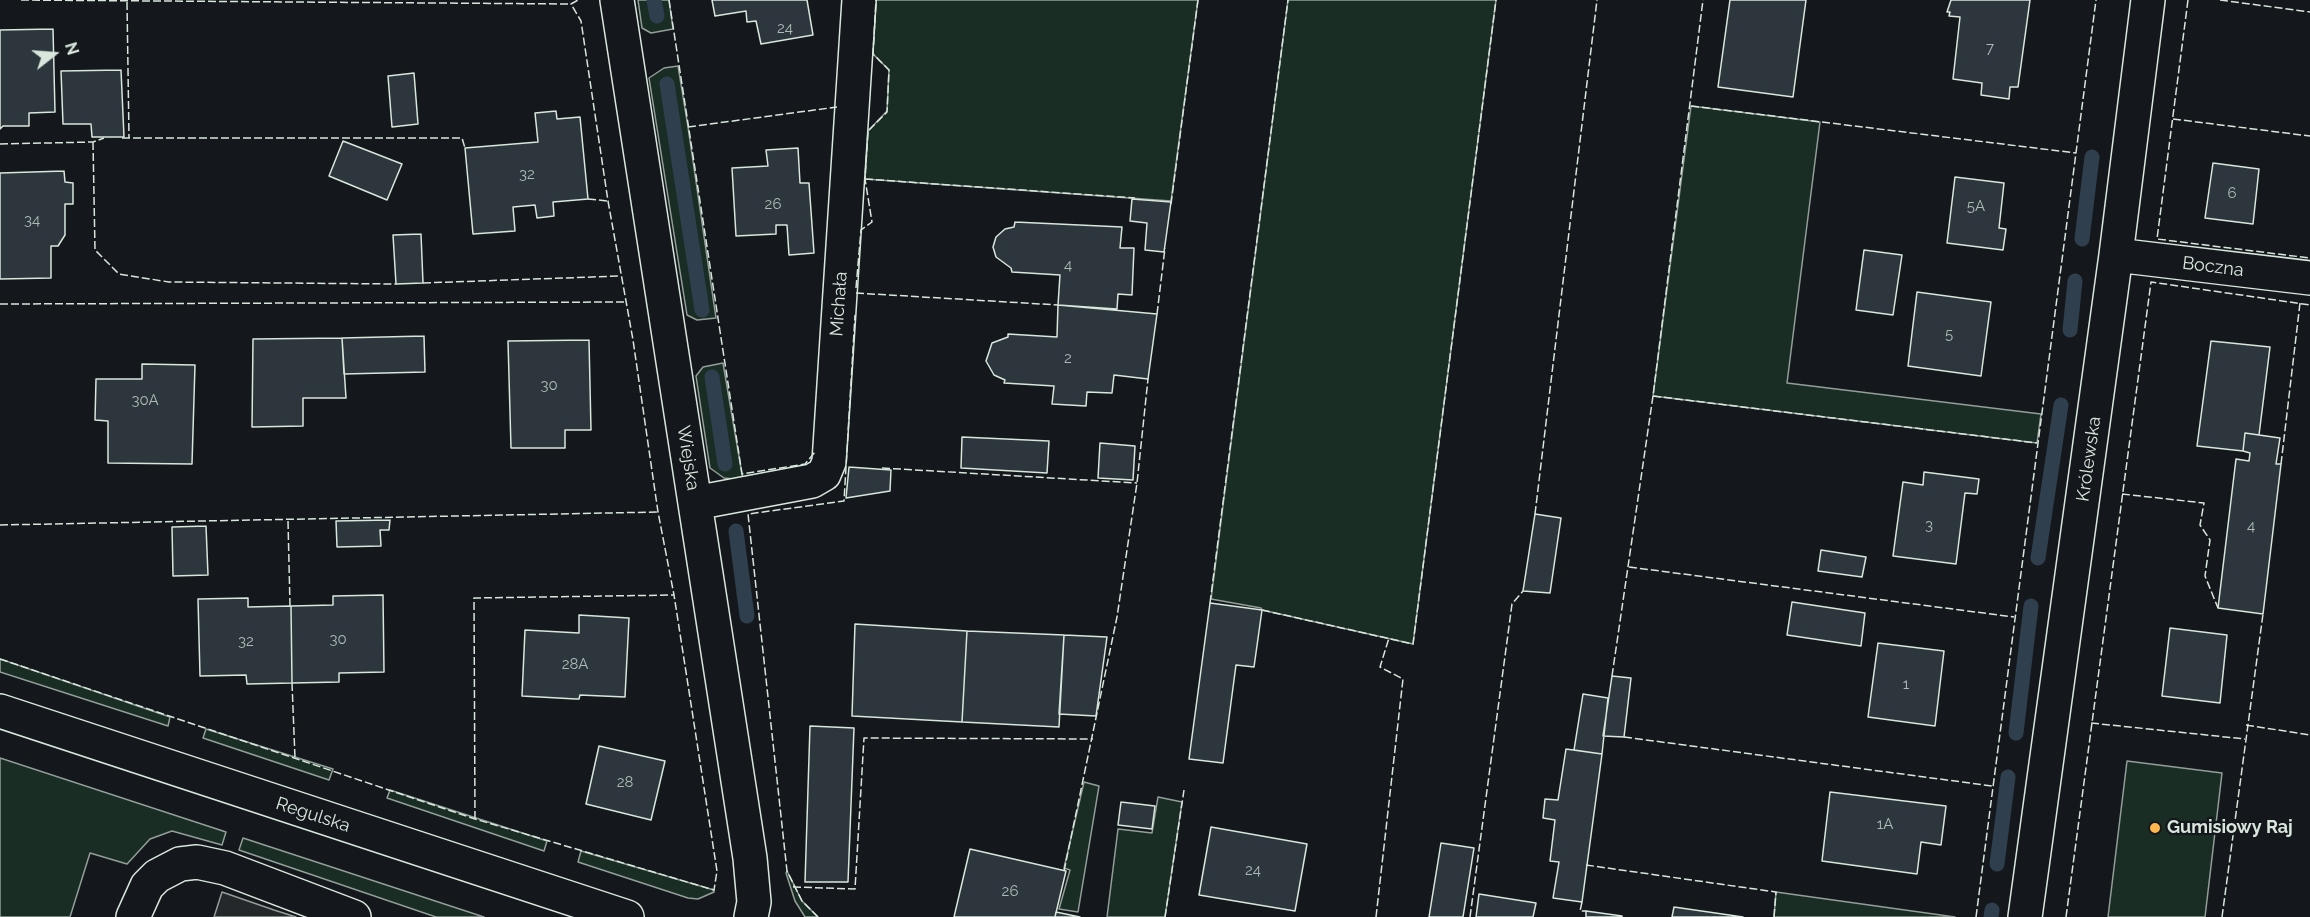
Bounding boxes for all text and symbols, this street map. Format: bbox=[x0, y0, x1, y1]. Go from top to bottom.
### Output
house number: 24 bbox=[777, 19, 793, 37]
north arrow bbox=[24, 24, 84, 84]
house number: 7 bbox=[1986, 39, 1994, 57]
text: N bbox=[61, 40, 83, 57]
house number: 32 bbox=[519, 165, 535, 183]
house number: 6 bbox=[2227, 184, 2237, 202]
house number: 26 bbox=[765, 195, 781, 213]
house number: 5A bbox=[1967, 197, 1985, 215]
house number: 34 bbox=[24, 211, 40, 229]
street label: Boczna bbox=[2181, 253, 2245, 281]
house number: 4 bbox=[1064, 256, 1072, 274]
street label: Michała bbox=[826, 271, 852, 337]
house number: 5 bbox=[1945, 325, 1953, 343]
house number: 2 bbox=[1064, 349, 1072, 367]
house number: 30 bbox=[540, 376, 558, 394]
house number: 30A bbox=[131, 391, 159, 409]
street label: Królewska bbox=[2072, 415, 2106, 503]
street label: Wiejska bbox=[672, 424, 704, 492]
house number: 3 bbox=[1925, 516, 1933, 534]
house number: 4 bbox=[2247, 517, 2255, 535]
house number: 30 bbox=[329, 630, 347, 648]
house number: 32 bbox=[238, 632, 254, 650]
house number: 28A bbox=[562, 655, 588, 673]
house number: 1 bbox=[1903, 675, 1909, 693]
house number: 28 bbox=[617, 773, 633, 791]
street label: Regulska bbox=[273, 793, 353, 837]
house number: 1A bbox=[1877, 815, 1893, 833]
place label: Gumisiowy Raj bbox=[2167, 817, 2293, 839]
marker: Gumisiowy Raj bbox=[2148, 821, 2162, 835]
house number: 24 bbox=[1245, 861, 1261, 879]
house number: 26 bbox=[1002, 882, 1018, 900]

